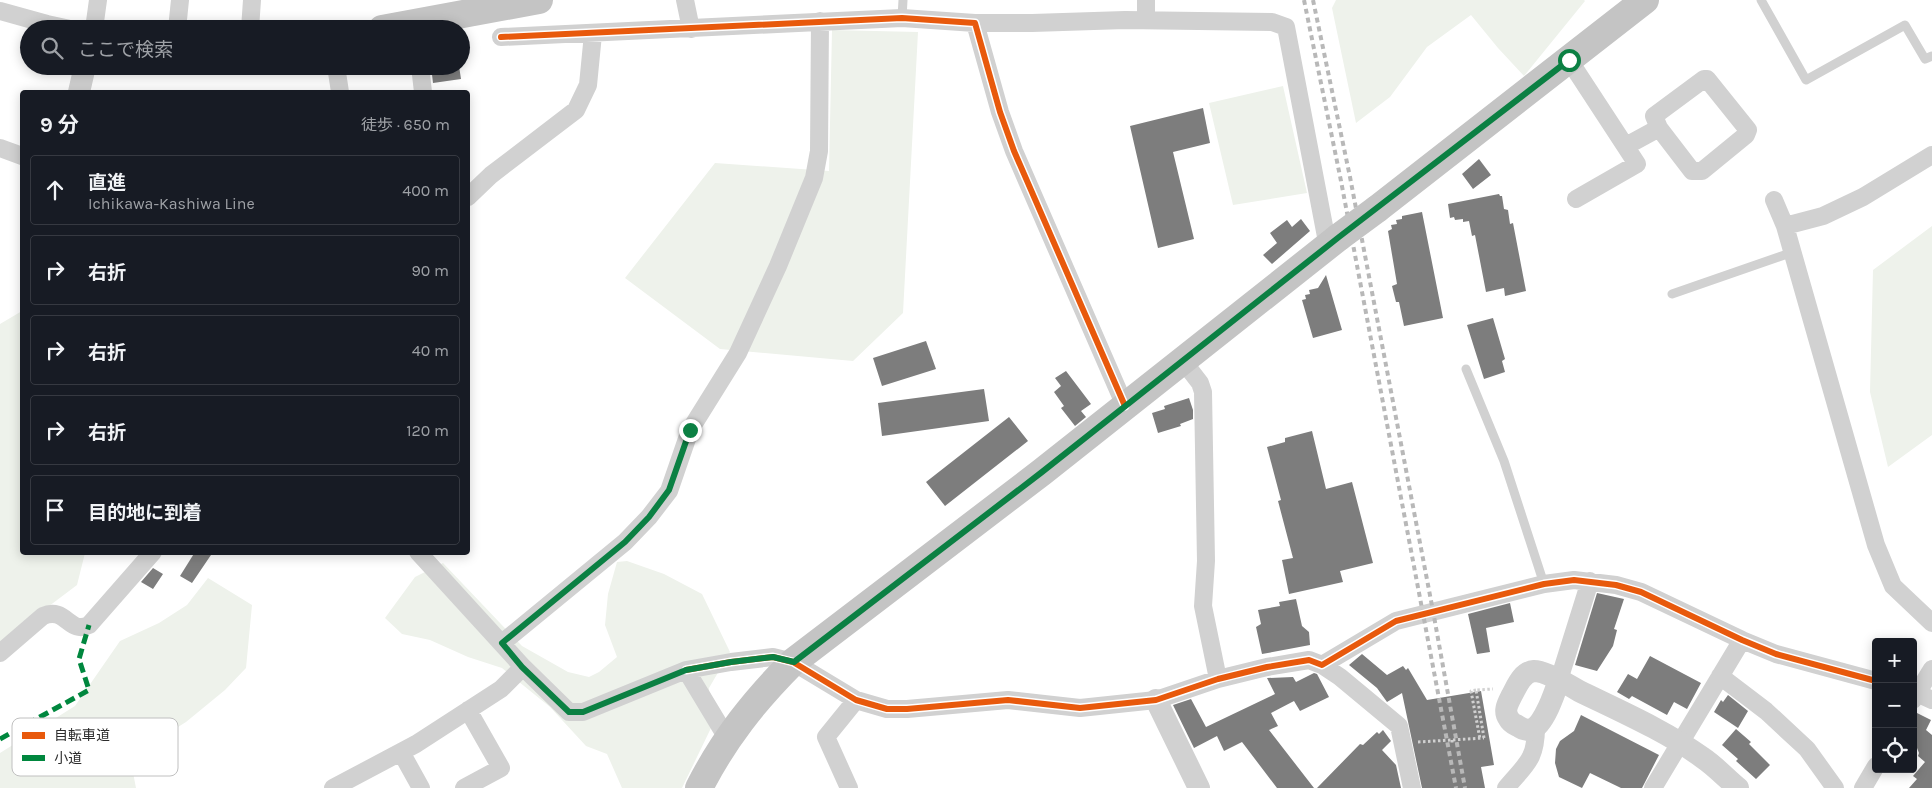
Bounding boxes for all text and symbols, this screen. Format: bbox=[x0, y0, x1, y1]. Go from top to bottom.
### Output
search box bbox=[20, 20, 470, 75]
icon: search bbox=[38, 34, 66, 62]
text: ここで検索 bbox=[78, 39, 173, 61]
route start bbox=[1558, 49, 1581, 72]
text: 9 分 bbox=[40, 113, 79, 137]
text: 徒歩 · 650 m bbox=[361, 115, 450, 134]
text: 直進 bbox=[88, 172, 126, 194]
icon: ahead bbox=[41, 176, 69, 204]
text: 400 m bbox=[402, 181, 449, 200]
text: Ichikawa-Kashiwa Line bbox=[88, 194, 255, 213]
icon: right bbox=[41, 256, 69, 284]
text: 90 m bbox=[411, 261, 449, 280]
text: 右折 bbox=[88, 262, 126, 284]
icon: right bbox=[41, 336, 69, 364]
text: 40 m bbox=[412, 341, 449, 360]
text: 右折 bbox=[88, 342, 126, 364]
icon: right bbox=[41, 416, 69, 444]
route end bbox=[679, 419, 702, 442]
text: 120 m bbox=[406, 421, 449, 440]
text: 右折 bbox=[88, 422, 126, 444]
icon: arrive bbox=[41, 496, 69, 524]
text: 目的地に到着 bbox=[88, 502, 202, 524]
map controls bbox=[1872, 638, 1917, 773]
button: + bbox=[1872, 638, 1917, 683]
button: − bbox=[1872, 683, 1917, 728]
legend bbox=[12, 718, 178, 776]
text: 自転車道 bbox=[54, 727, 110, 744]
button: locate bbox=[1872, 728, 1917, 773]
text: 小道 bbox=[54, 750, 82, 767]

